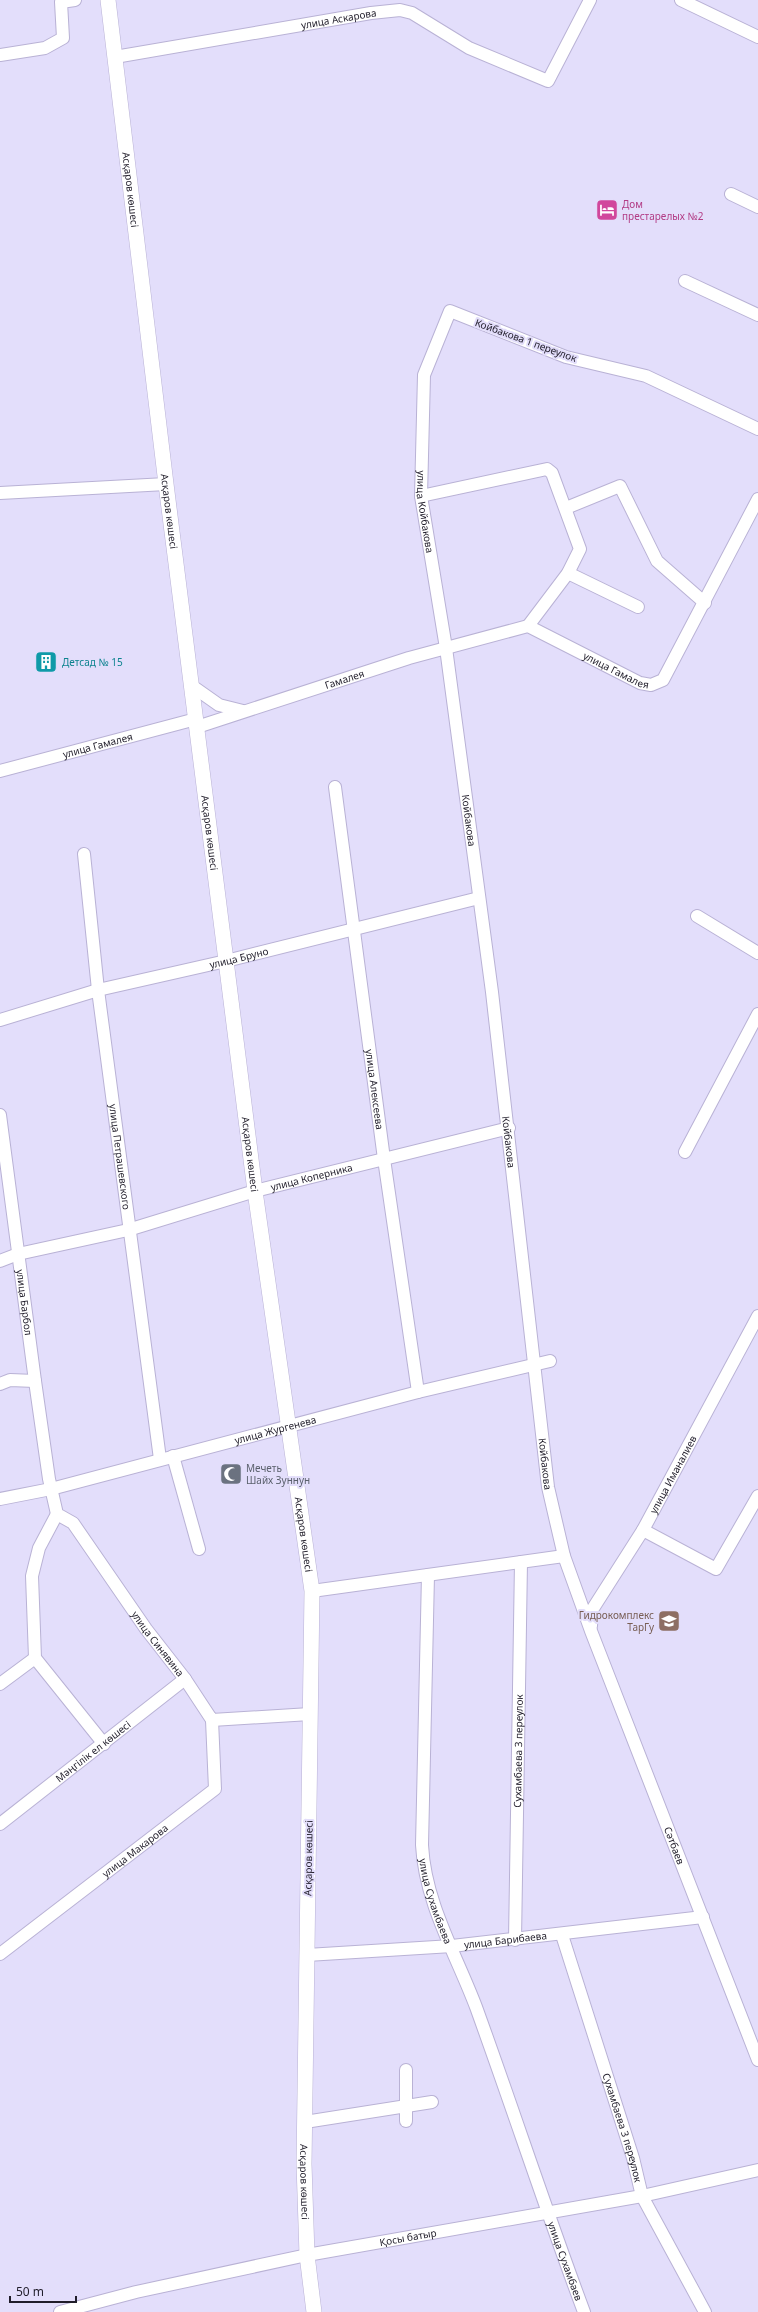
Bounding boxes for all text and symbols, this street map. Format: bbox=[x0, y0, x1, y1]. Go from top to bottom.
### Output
street label: улица Аскарова bbox=[300, 5, 377, 32]
street label: Асқаров көшесі bbox=[119, 151, 142, 228]
hotel icon: Дом престарелых №2 bbox=[594, 197, 620, 223]
place label: Дом престарелых №2 bbox=[622, 197, 704, 223]
street label: Койбакова 1 переулок bbox=[473, 315, 580, 365]
street label: улица Койбакова bbox=[414, 470, 437, 554]
street label: Асқаров көшесі bbox=[158, 473, 181, 550]
street label: улица Гамалея bbox=[581, 648, 650, 691]
building icon: Детсад № 15 bbox=[33, 649, 59, 675]
place label: Детсад № 15 bbox=[62, 655, 123, 669]
street label: Гамалея bbox=[323, 666, 366, 692]
street label: улица Гамалея bbox=[61, 729, 134, 761]
street label: Асқаров көшесі bbox=[198, 794, 222, 871]
street label: Койбакова bbox=[459, 794, 479, 847]
street label: улица Бруно bbox=[208, 944, 270, 972]
street label: улица Алексеева bbox=[363, 1048, 387, 1130]
street label: улица Петрашевского bbox=[106, 1103, 134, 1211]
street label: Койбакова bbox=[499, 1115, 519, 1169]
street label: Асқаров көшесі bbox=[239, 1116, 262, 1193]
street label: улица Коперника bbox=[269, 1160, 354, 1194]
street label: улица Барбол bbox=[13, 1268, 36, 1336]
street label: улица Жургенева bbox=[233, 1412, 318, 1447]
street label: улица Иманалиев bbox=[646, 1433, 700, 1516]
street label: Койбакова bbox=[535, 1437, 555, 1491]
mosque icon: Мечеть Шайх Зуннун bbox=[218, 1461, 244, 1487]
place label: Мечеть Шайх Зуннун bbox=[246, 1461, 310, 1487]
street label: Асқаров көшесі bbox=[292, 1496, 316, 1573]
street label: улица Синявина bbox=[128, 1608, 187, 1679]
place label: Гидрокомплекс ТарГу bbox=[579, 1608, 655, 1634]
school or university icon: Гидрокомплекс ТарГу bbox=[656, 1608, 682, 1634]
street label: Сухамбаева 3 переулок bbox=[510, 1693, 526, 1808]
street label: Мәңгілік ел көшесі bbox=[52, 1717, 133, 1785]
street label: Асқаров көшесі bbox=[300, 1820, 316, 1896]
street label: улица Макарова bbox=[99, 1821, 171, 1880]
street label: Сәтбаев bbox=[661, 1825, 688, 1867]
street label: улица Сухамбаева bbox=[416, 1858, 455, 1946]
street label: улица Барибаева bbox=[463, 1928, 548, 1952]
street label: Сухамбаева 3 переулок bbox=[599, 2071, 646, 2184]
street label: Асқаров көшесі bbox=[297, 2144, 313, 2220]
street label: улица Сухамбаев bbox=[545, 2219, 586, 2303]
street label: Қосы батыр bbox=[378, 2225, 437, 2249]
scale bar bbox=[10, 2278, 76, 2304]
text: 50 m bbox=[16, 2283, 44, 2300]

